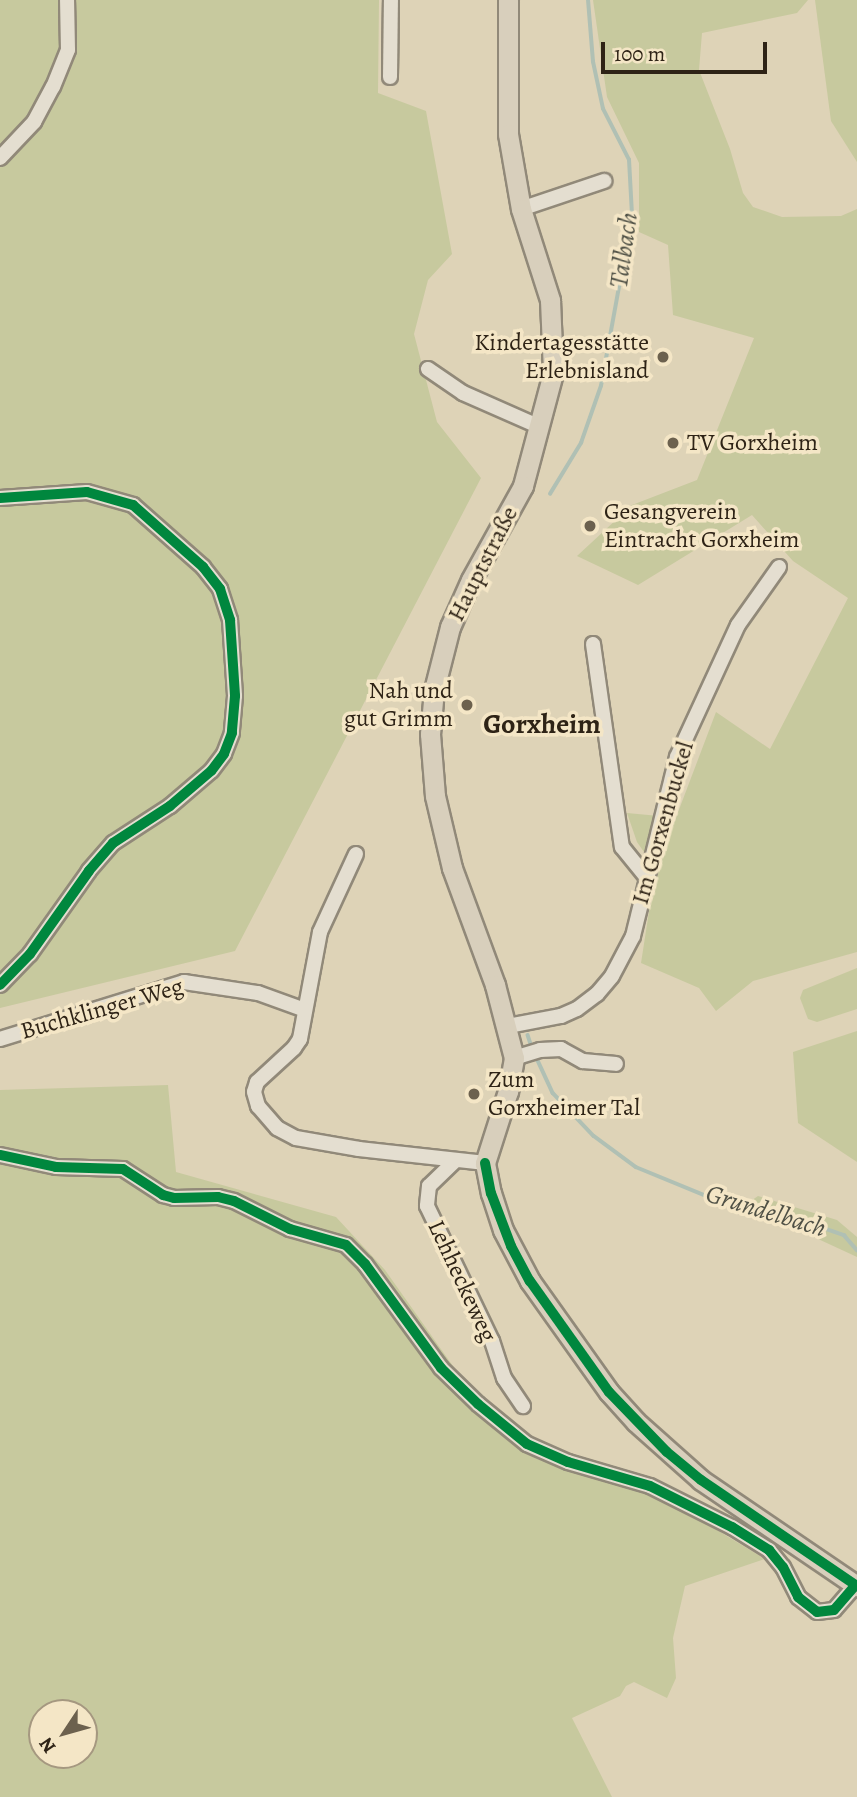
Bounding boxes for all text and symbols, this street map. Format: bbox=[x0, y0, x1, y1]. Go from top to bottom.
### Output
scale bar bbox=[605, 28, 771, 72]
text: 100 m bbox=[614, 40, 665, 68]
water label: Talbach bbox=[603, 210, 645, 290]
place label: Kindertagesstätte Erlebnisland bbox=[474, 329, 649, 385]
marker: Kindertagesstätte Erlebnisland bbox=[655, 349, 671, 365]
place label: TV Gorxheim bbox=[687, 429, 818, 457]
marker: TV Gorxheim bbox=[665, 435, 681, 451]
place label: Gesangverein Eintracht Gorxheim bbox=[604, 498, 799, 554]
street label: Hauptstraße bbox=[442, 502, 524, 626]
marker: Gesangverein Eintracht Gorxheim bbox=[582, 518, 598, 534]
place label: Nah und gut Grimm bbox=[344, 677, 453, 733]
marker: Nah und gut Grimm bbox=[459, 697, 475, 713]
district label: Gorxheim bbox=[483, 707, 601, 741]
street label: Im Gorxenbuckel bbox=[626, 738, 700, 908]
street label: Buchklinger Weg bbox=[17, 972, 187, 1046]
place label: Zum Gorxheimer Tal bbox=[488, 1066, 640, 1122]
marker: Zum Gorxheimer Tal bbox=[466, 1086, 482, 1102]
water label: Grundelbach bbox=[702, 1178, 830, 1244]
street label: Lehheckeweg bbox=[421, 1216, 503, 1346]
north arrow bbox=[28, 1699, 98, 1769]
text: N bbox=[33, 1732, 62, 1758]

